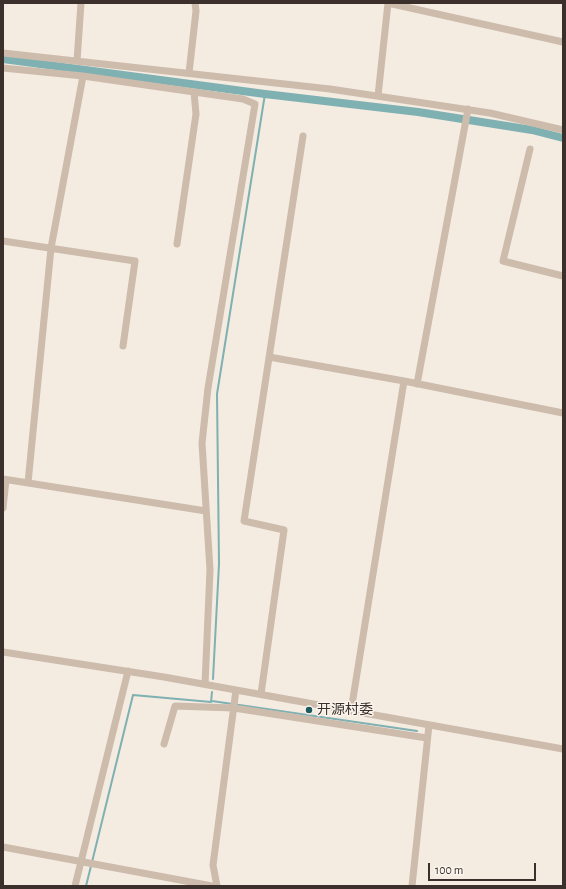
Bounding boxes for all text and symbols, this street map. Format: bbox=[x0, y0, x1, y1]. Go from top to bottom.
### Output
place label: 开源村委 bbox=[317, 702, 373, 718]
marker: 开源村委 bbox=[304, 705, 314, 715]
scale bar bbox=[430, 855, 538, 881]
text: 100 m bbox=[435, 864, 463, 876]

